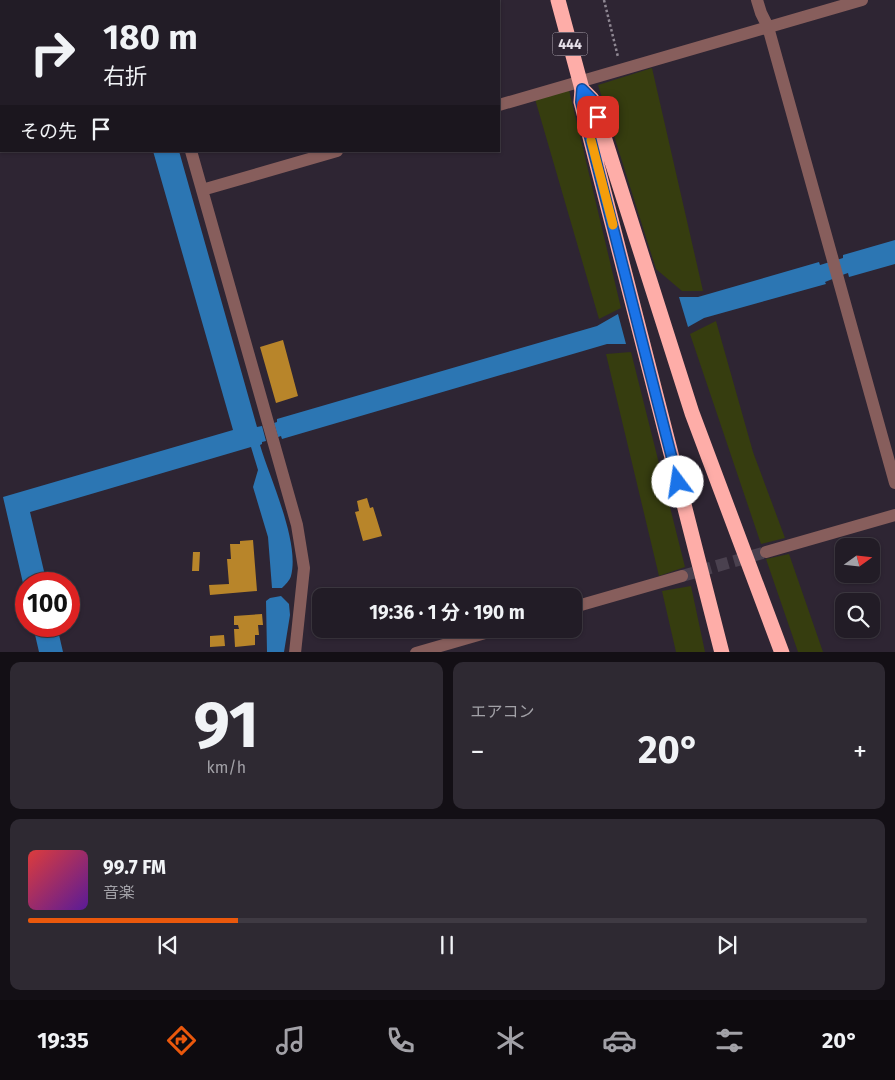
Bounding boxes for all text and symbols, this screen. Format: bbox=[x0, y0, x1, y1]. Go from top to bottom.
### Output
text: 180 m bbox=[103, 16, 198, 58]
icon: right bbox=[20, 20, 85, 85]
road number: 444 bbox=[552, 33, 588, 56]
text: 右折 bbox=[103, 63, 147, 90]
pin bbox=[577, 96, 619, 138]
icon: arrive bbox=[584, 103, 612, 131]
icon: arrive bbox=[87, 115, 115, 143]
text: その先 bbox=[20, 120, 77, 143]
position arrow bbox=[651, 455, 703, 507]
north arrow bbox=[835, 538, 880, 582]
map controls bbox=[835, 538, 880, 638]
speed limit sign: 100 bbox=[15, 572, 80, 637]
button: search bbox=[835, 593, 880, 638]
text: 19:36 · 1 分 · 190 m bbox=[369, 601, 525, 624]
text: 91 bbox=[194, 686, 259, 764]
text: エアコン bbox=[471, 702, 535, 721]
text: 20° bbox=[638, 727, 700, 773]
text: − bbox=[471, 735, 485, 768]
text: + bbox=[853, 735, 867, 768]
text: km/h bbox=[206, 758, 246, 777]
text: 99.7 FM bbox=[103, 856, 166, 879]
text: 音楽 bbox=[103, 883, 135, 902]
icon: previous bbox=[154, 931, 182, 959]
icon: pause bbox=[433, 931, 461, 959]
icon: next bbox=[713, 931, 741, 959]
icon: directions bbox=[164, 1023, 199, 1058]
icon: music bbox=[273, 1023, 308, 1058]
icon: phone bbox=[383, 1023, 418, 1058]
icon: climate bbox=[493, 1023, 528, 1058]
icon: car bbox=[602, 1023, 637, 1058]
icon: filters bbox=[712, 1023, 747, 1058]
text: 19:35 bbox=[37, 1027, 89, 1054]
text: 20° bbox=[822, 1027, 858, 1054]

